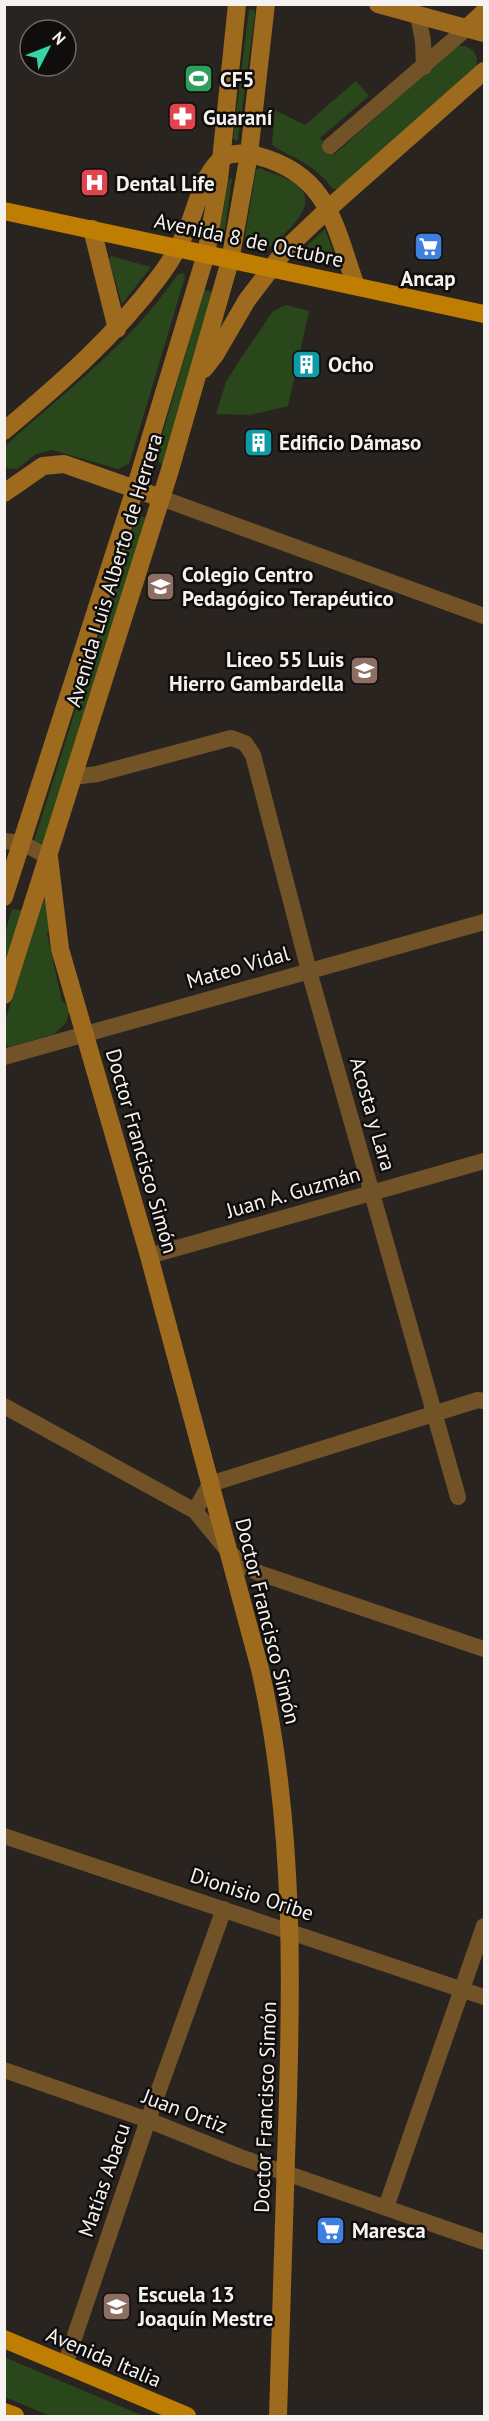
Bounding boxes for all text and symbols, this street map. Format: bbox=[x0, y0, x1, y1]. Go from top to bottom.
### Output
north arrow bbox=[18, 18, 78, 78]
text: N bbox=[48, 27, 70, 49]
sports icon: CF5 bbox=[183, 63, 215, 95]
place label: CF5 bbox=[220, 66, 254, 93]
pharmacy icon: Guaraní bbox=[166, 101, 198, 133]
place label: Guaraní bbox=[203, 104, 273, 131]
hospital icon: Dental Life bbox=[79, 167, 111, 199]
place label: Dental Life bbox=[116, 170, 215, 197]
street label: Avenida 8 de Octubre bbox=[152, 207, 346, 273]
supermarket icon: Ancap bbox=[412, 231, 444, 263]
place label: Ancap bbox=[401, 265, 456, 292]
building icon: Ocho bbox=[291, 348, 323, 380]
place label: Ocho bbox=[328, 351, 374, 378]
building icon: Edificio Dámaso bbox=[242, 426, 274, 458]
place label: Edificio Dámaso bbox=[279, 429, 421, 456]
street label: Avenida Luis Alberto de Herrera bbox=[59, 430, 169, 710]
place label: Colegio Centro Pedagógico Terapéutico bbox=[182, 561, 394, 612]
school or university icon: Colegio Centro Pedagógico Terapéutico bbox=[145, 570, 177, 602]
place label: Liceo 55 Luis Hierro Gambardella bbox=[169, 646, 344, 697]
school or university icon: Liceo 55 Luis Hierro Gambardella bbox=[349, 655, 381, 687]
street label: Mateo Vidal bbox=[183, 939, 293, 995]
street label: Doctor Francisco Simón bbox=[100, 1046, 184, 1256]
street label: Acosta y Lara bbox=[344, 1054, 402, 1174]
street label: Juan A. Guzmán bbox=[222, 1160, 363, 1224]
street label: Doctor Francisco Simón bbox=[229, 1515, 307, 1727]
street label: Dionisio Oribe bbox=[187, 1861, 317, 1927]
street label: Doctor Francisco Simón bbox=[248, 2001, 282, 2213]
street label: Juan Ortiz bbox=[138, 2082, 231, 2140]
street label: Matías Abacu bbox=[72, 2119, 136, 2241]
supermarket icon: Maresca bbox=[315, 2214, 347, 2246]
place label: Maresca bbox=[352, 2217, 426, 2244]
place label: Escuela 13 Joaquín Mestre bbox=[137, 2281, 273, 2332]
school or university icon: Escuela 13 Joaquín Mestre bbox=[101, 2290, 133, 2322]
street label: Avenida Italia bbox=[42, 2321, 166, 2393]

